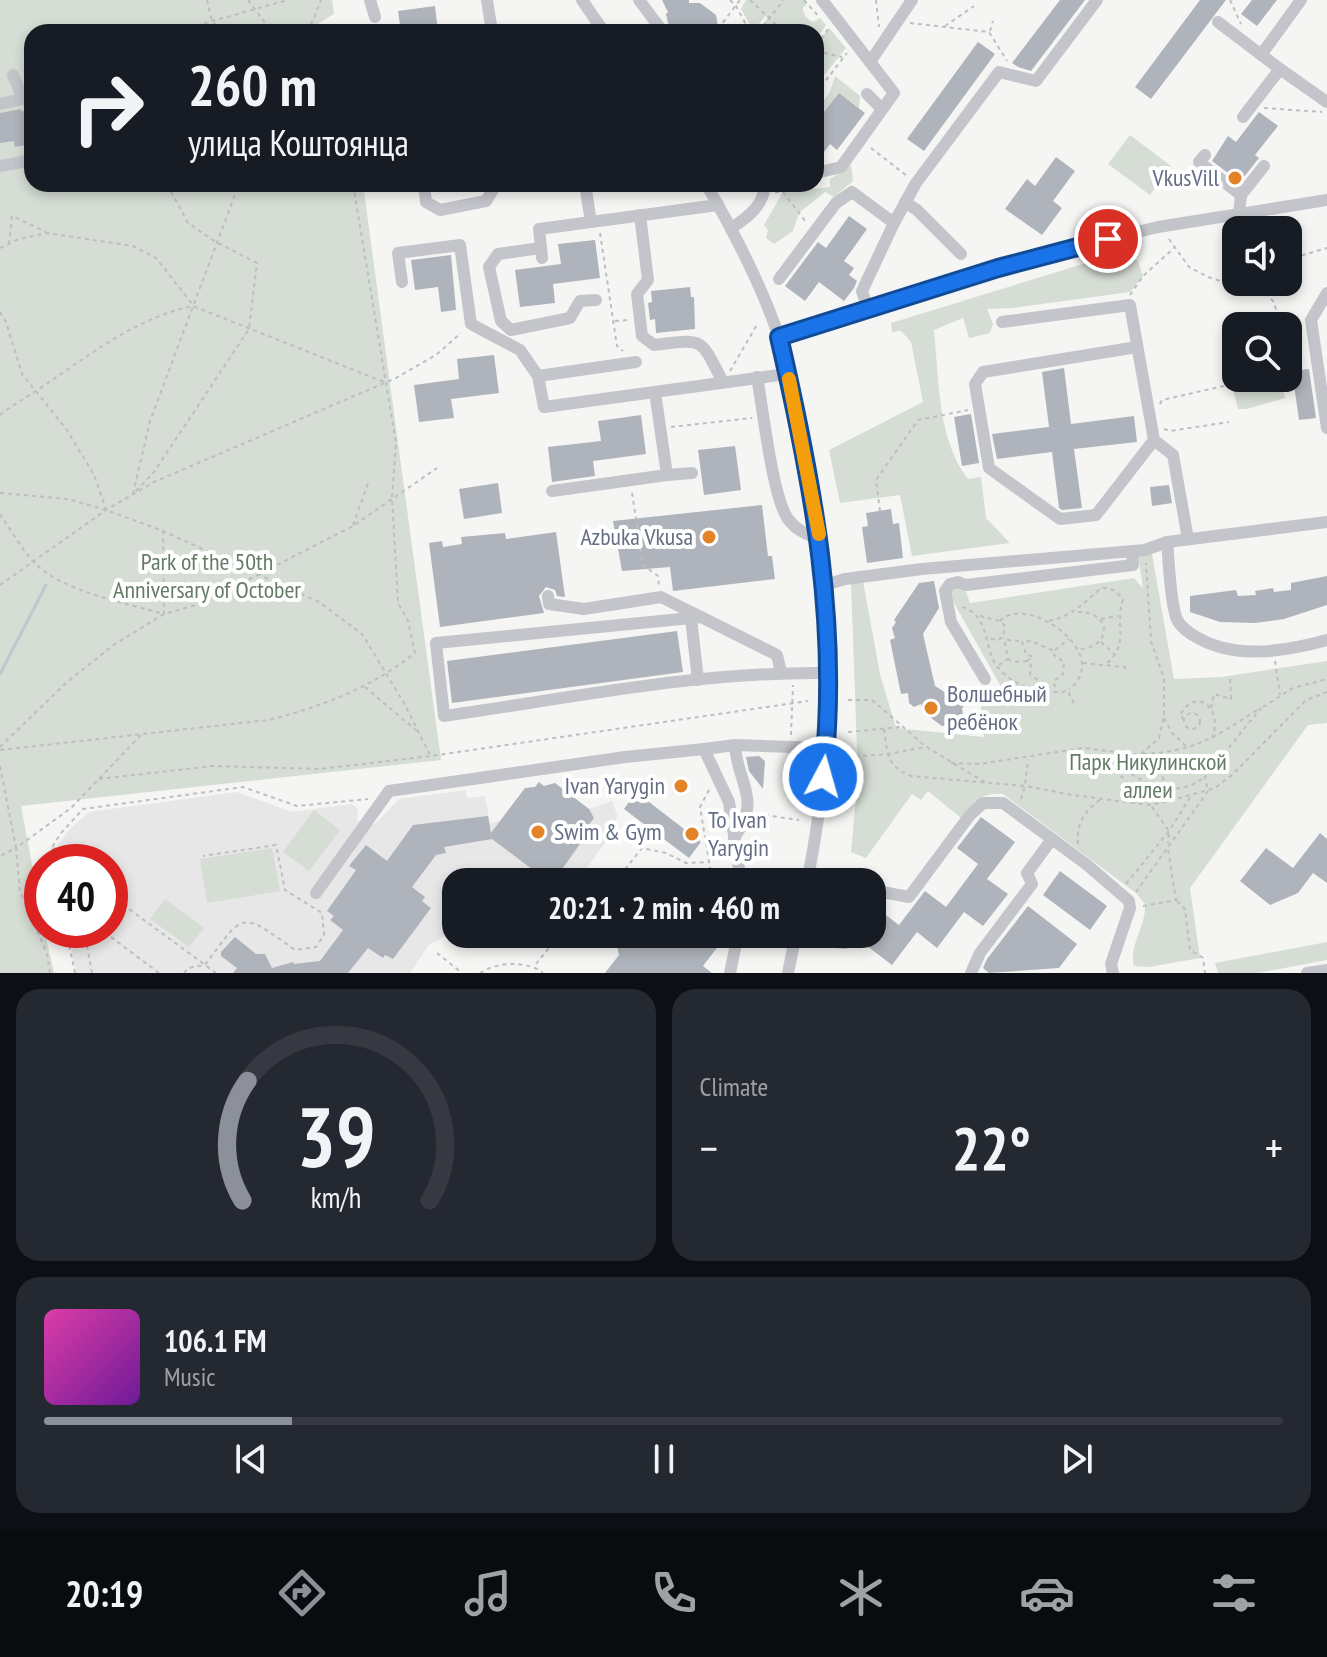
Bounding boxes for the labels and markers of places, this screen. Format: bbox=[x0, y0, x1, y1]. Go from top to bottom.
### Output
place label: VkusVill bbox=[1152, 162, 1219, 193]
marker: VkusVill bbox=[1226, 169, 1244, 187]
pin bbox=[1074, 205, 1142, 273]
place label: Azbuka Vkusa bbox=[581, 521, 693, 552]
marker: Azbuka Vkusa bbox=[700, 528, 718, 546]
place label: Волшебный ребёнок bbox=[947, 678, 1047, 737]
marker: Волшебный ребёнок bbox=[922, 699, 940, 717]
place label: Ivan Yarygin bbox=[565, 770, 665, 801]
marker: Ivan Yarygin bbox=[672, 777, 690, 795]
place label: To Ivan Yarygin bbox=[708, 804, 769, 863]
place label: Swim & Gym bbox=[554, 816, 662, 847]
marker: Swim & Gym bbox=[529, 823, 547, 841]
marker: To Ivan Yarygin bbox=[683, 825, 701, 843]

